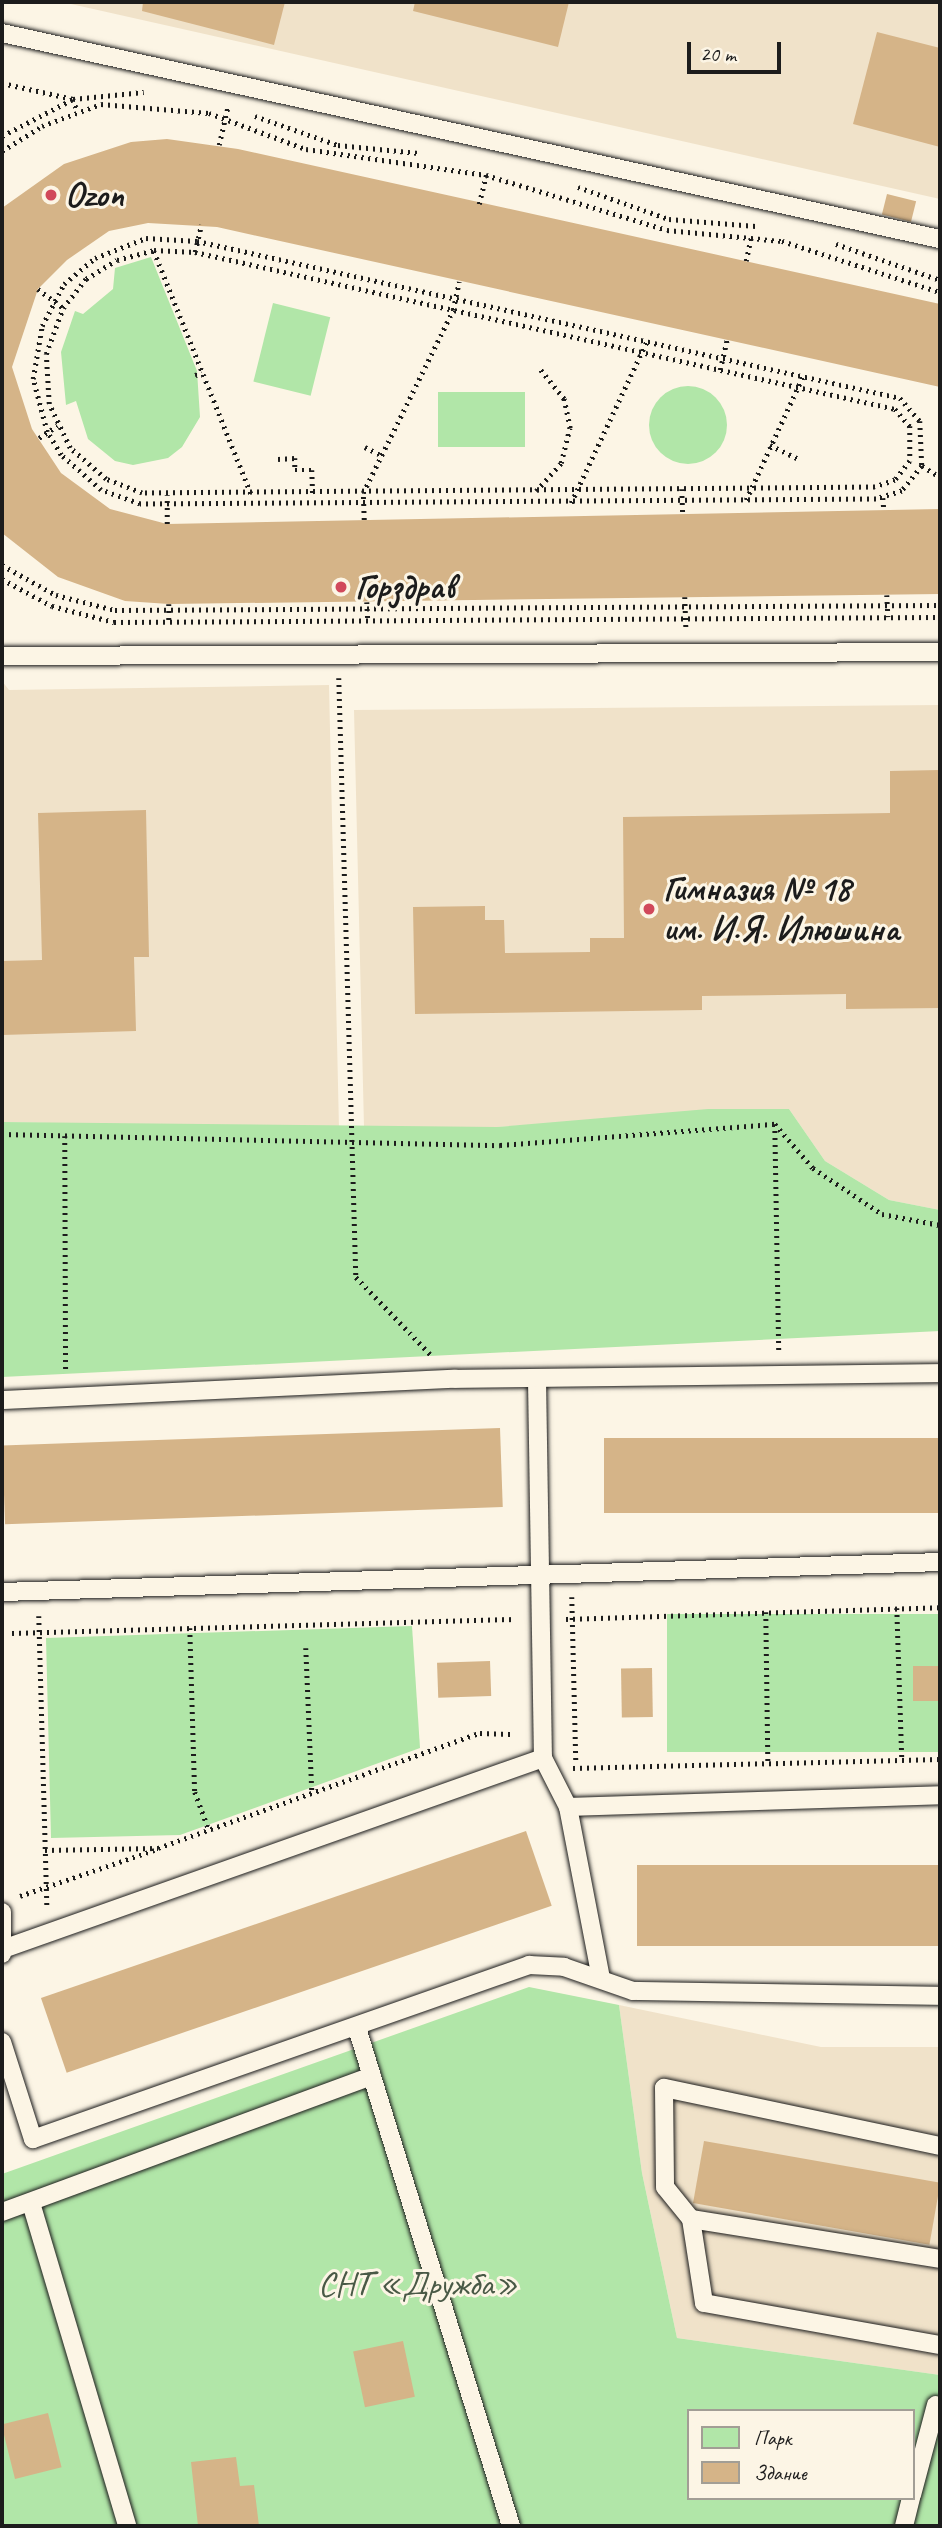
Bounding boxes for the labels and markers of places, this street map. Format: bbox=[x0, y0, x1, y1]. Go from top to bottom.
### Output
place label: Ozon bbox=[65, 174, 123, 216]
marker: Ozon bbox=[43, 187, 59, 203]
place label: Горздрав bbox=[355, 566, 455, 608]
marker: Горздрав bbox=[333, 579, 349, 595]
place label: Гимназия № 18 им. И.Я. Илюшина bbox=[663, 868, 899, 950]
marker: Гимназия № 18 им. И.Я. Илюшина bbox=[641, 901, 657, 917]

